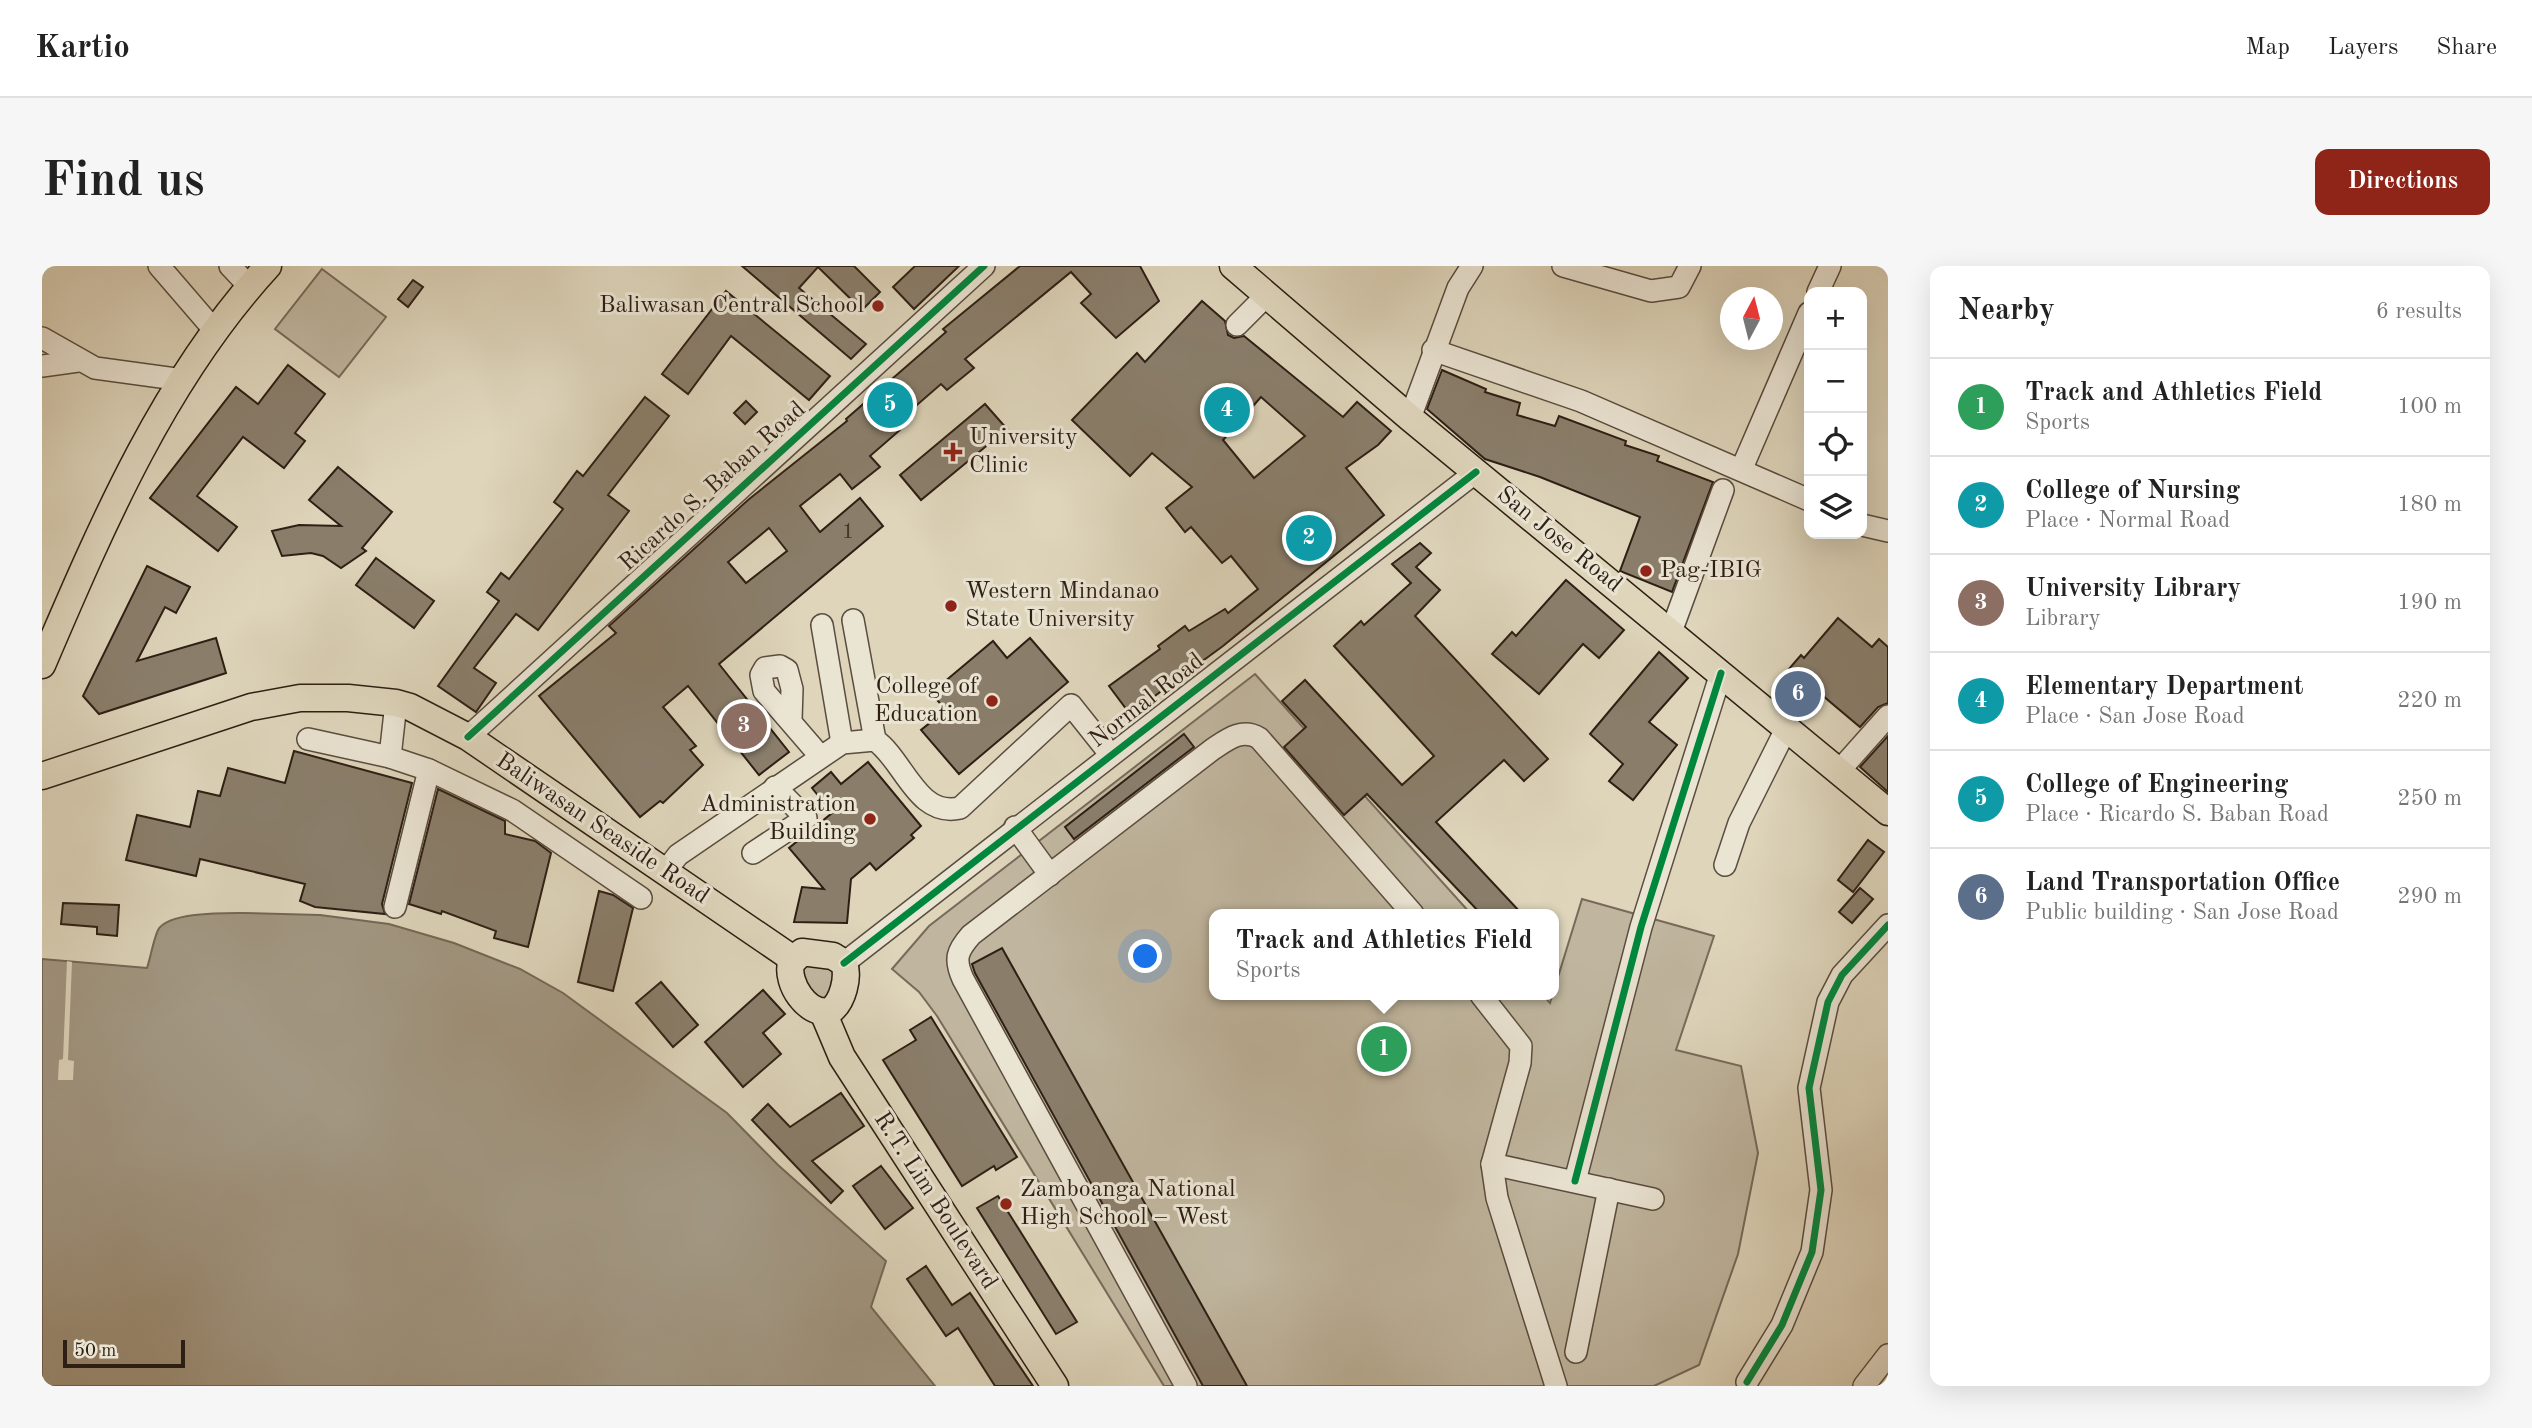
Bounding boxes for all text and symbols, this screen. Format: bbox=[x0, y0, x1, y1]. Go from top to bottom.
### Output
text: Kartio bbox=[35, 32, 130, 65]
text: Map bbox=[2246, 36, 2290, 60]
text: Layers bbox=[2328, 36, 2398, 60]
text: Share bbox=[2436, 36, 2497, 60]
button: Directions bbox=[2315, 149, 2490, 215]
text: Find us bbox=[42, 158, 205, 207]
north arrow bbox=[1720, 287, 1783, 350]
map controls bbox=[1804, 287, 1867, 539]
button: + bbox=[1804, 287, 1867, 350]
place label: Baliwasan Central School bbox=[599, 294, 864, 318]
text: Nearby bbox=[1958, 296, 2055, 326]
marker: Baliwasan Central School bbox=[870, 298, 886, 314]
text: 6 results bbox=[2376, 300, 2462, 323]
button: − bbox=[1804, 350, 1867, 413]
pin: 5 bbox=[867, 379, 913, 431]
text: Track and Athletics Field bbox=[2025, 380, 2322, 406]
pin: 4 bbox=[1204, 384, 1250, 436]
text: 1 bbox=[1974, 395, 1988, 418]
text: 100 m bbox=[2397, 395, 2462, 418]
street label: Ricardo S. Baban Road bbox=[615, 397, 811, 577]
text: Sports bbox=[2025, 411, 2090, 434]
button: locate bbox=[1804, 413, 1867, 476]
place label: University Clinic bbox=[969, 426, 1078, 478]
marker: University Clinic bbox=[943, 442, 963, 462]
button: layers bbox=[1804, 476, 1867, 539]
text: College of Nursing bbox=[2025, 478, 2240, 504]
street label: San Jose Road bbox=[1492, 483, 1626, 597]
text: 2 bbox=[1974, 493, 1988, 516]
text: 180 m bbox=[2397, 493, 2462, 516]
text: Place · Normal Road bbox=[2025, 509, 2230, 532]
pin: 2 bbox=[1286, 512, 1332, 564]
house number: 1 bbox=[842, 522, 854, 543]
place label: Pag-IBIG bbox=[1660, 559, 1762, 583]
marker: Pag-IBIG bbox=[1638, 563, 1654, 579]
text: University Library bbox=[2025, 576, 2241, 602]
place label: Western Mindanao State University bbox=[965, 580, 1159, 632]
text: 3 bbox=[1974, 591, 1988, 614]
text: 190 m bbox=[2397, 591, 2462, 614]
marker: Western Mindanao State University bbox=[943, 598, 959, 614]
text: Library bbox=[2025, 607, 2101, 630]
street label: Normal Road bbox=[1085, 649, 1209, 753]
pin: 6 bbox=[1775, 668, 1821, 720]
text: Elementary Department bbox=[2025, 674, 2303, 700]
place label: College of Education bbox=[874, 675, 979, 727]
text: 4 bbox=[1974, 689, 1988, 712]
text: 220 m bbox=[2397, 689, 2462, 712]
marker: College of Education bbox=[984, 693, 1000, 709]
pin: 3 bbox=[721, 700, 767, 752]
text: Place · San Jose Road bbox=[2025, 705, 2245, 728]
street label: Baliwasan Seaside Road bbox=[491, 749, 713, 909]
text: College of Engineering bbox=[2025, 772, 2288, 798]
text: 5 bbox=[1974, 787, 1988, 810]
text: 250 m bbox=[2397, 787, 2462, 810]
place label: Administration Building bbox=[700, 793, 856, 845]
text: Place · Ricardo S. Baban Road bbox=[2025, 803, 2329, 826]
marker: Administration Building bbox=[862, 811, 878, 827]
text: Land Transportation Office bbox=[2025, 870, 2340, 896]
text: 6 bbox=[1974, 885, 1988, 908]
text: 290 m bbox=[2397, 885, 2462, 908]
text: Public building · San Jose Road bbox=[2025, 901, 2339, 924]
popup bbox=[1209, 909, 1559, 1000]
text: Track and Athletics Field bbox=[1235, 928, 1533, 954]
your location bbox=[1128, 939, 1162, 973]
text: Sports bbox=[1235, 959, 1300, 982]
pin: 1 bbox=[1361, 1023, 1407, 1075]
street label: R.T. Lim Boulevard bbox=[869, 1108, 1001, 1294]
place label: Zamboanga National High School – West bbox=[1020, 1178, 1236, 1230]
marker: Zamboanga National High School – West bbox=[998, 1196, 1014, 1212]
scale bar bbox=[63, 1337, 186, 1369]
text: 50 m bbox=[74, 1342, 116, 1361]

